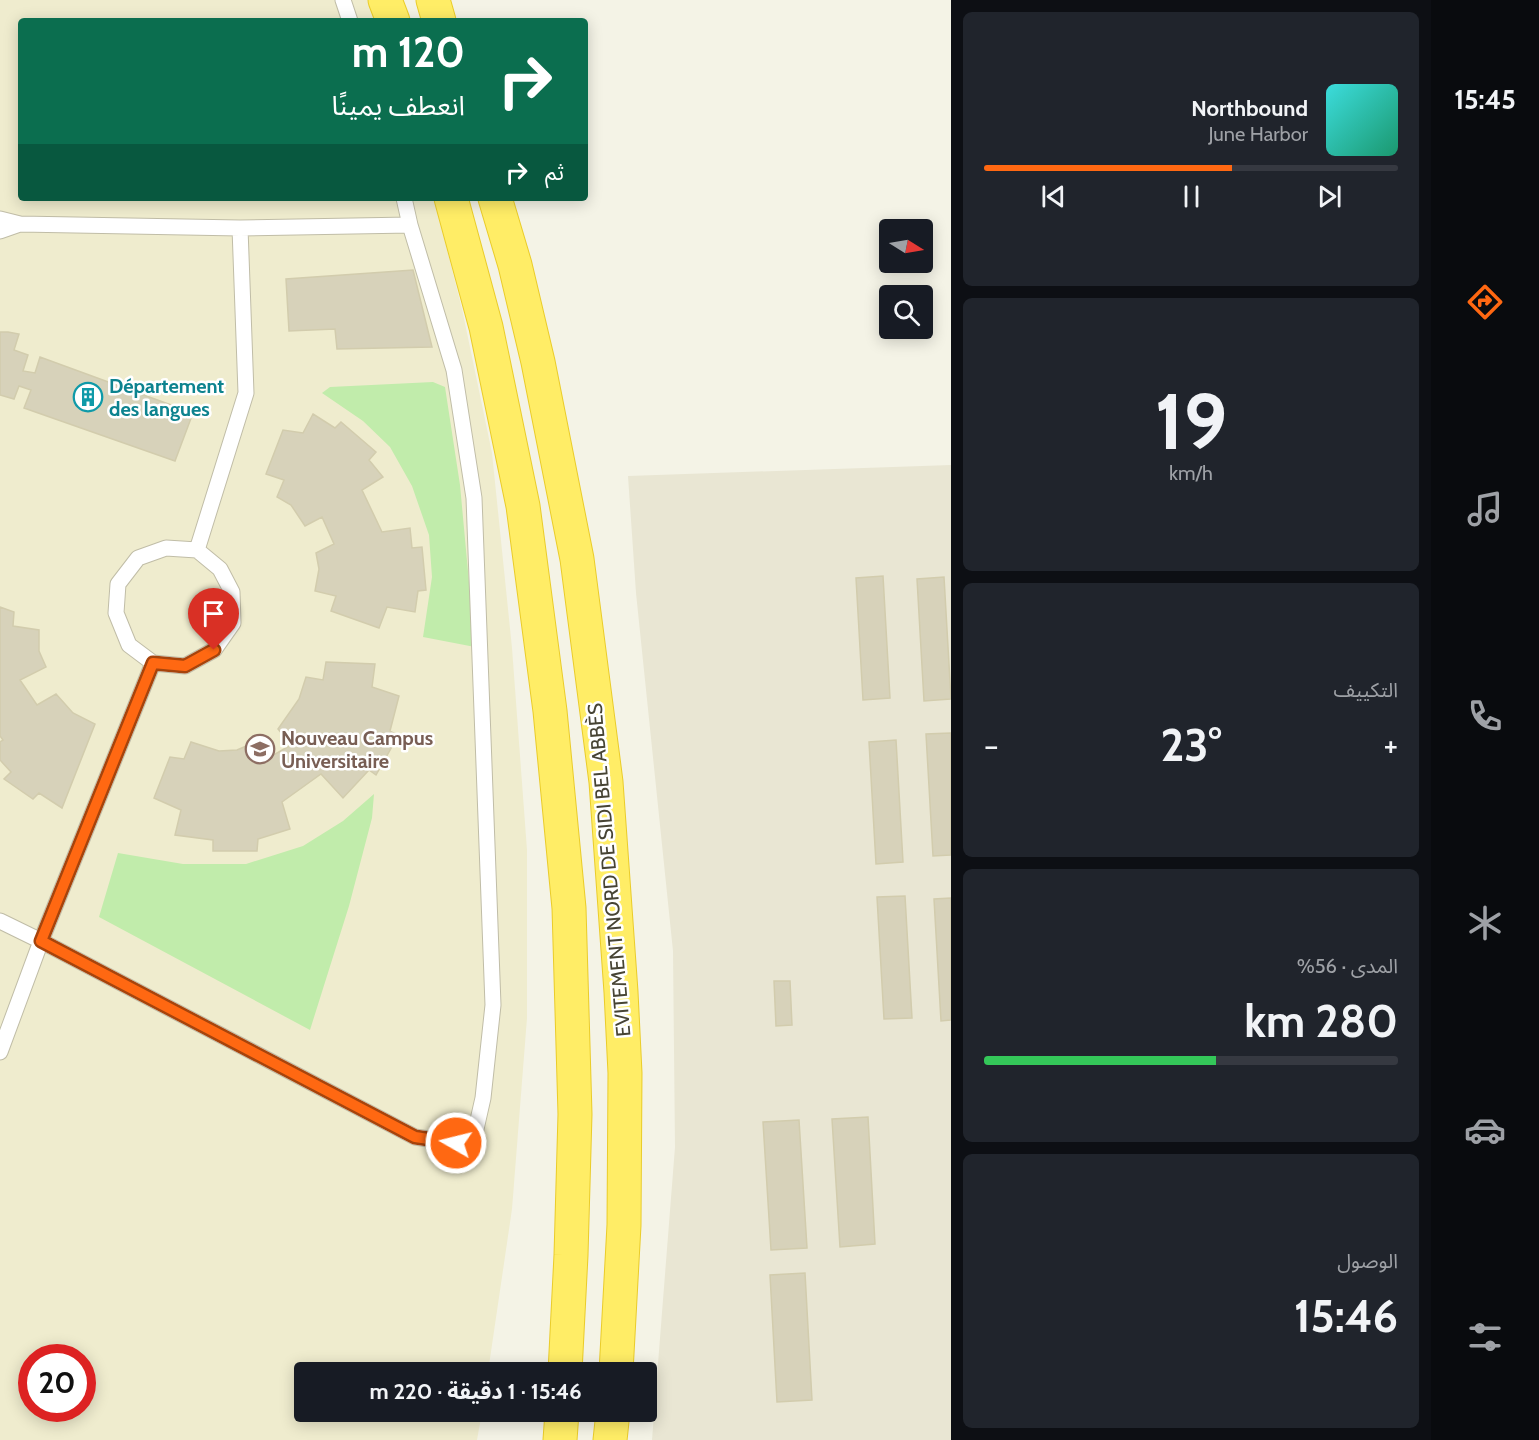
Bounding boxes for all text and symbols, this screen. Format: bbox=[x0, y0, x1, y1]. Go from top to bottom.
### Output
text: 120 m bbox=[352, 26, 465, 78]
icon: right bbox=[486, 42, 564, 120]
text: 15:45 bbox=[1454, 83, 1516, 116]
text: انعطف يمينًا bbox=[331, 89, 465, 122]
text: Northbound bbox=[1191, 95, 1308, 122]
text: June Harbor bbox=[1208, 122, 1308, 146]
icon: right bbox=[500, 156, 533, 189]
text: ثم bbox=[545, 159, 564, 186]
icon: previous bbox=[1037, 180, 1070, 213]
icon: pause bbox=[1175, 180, 1208, 213]
icon: next bbox=[1313, 180, 1346, 213]
north arrow bbox=[879, 219, 933, 273]
map controls bbox=[879, 219, 933, 339]
icon: directions bbox=[1464, 281, 1506, 323]
button: search bbox=[879, 285, 933, 339]
place label: Département des langues bbox=[109, 374, 224, 421]
text: 19 bbox=[1155, 374, 1227, 469]
building icon: Département des langues bbox=[72, 381, 104, 413]
text: km/h bbox=[1169, 461, 1213, 485]
icon: music bbox=[1464, 488, 1506, 530]
pin bbox=[188, 588, 239, 650]
icon: arrive bbox=[197, 597, 230, 630]
text: التكييف bbox=[1334, 678, 1398, 702]
icon: phone bbox=[1464, 695, 1506, 737]
street label: EVITEMENT NORD DE SIDI BEL ABBÈS bbox=[582, 702, 636, 1038]
text: 23° bbox=[1160, 718, 1222, 772]
text: − bbox=[984, 725, 999, 765]
text: + bbox=[1383, 725, 1398, 765]
place label: Nouveau Campus Universitaire bbox=[281, 726, 433, 773]
school or university icon: Nouveau Campus Universitaire bbox=[244, 733, 276, 765]
icon: climate bbox=[1464, 902, 1506, 944]
text: المدى · 56% bbox=[1297, 954, 1398, 978]
text: 280 km bbox=[1244, 994, 1398, 1048]
icon: car bbox=[1464, 1109, 1506, 1151]
position arrow bbox=[424, 1111, 488, 1175]
text: الوصول bbox=[1337, 1249, 1398, 1273]
text: 15:46 bbox=[1294, 1289, 1398, 1343]
icon: filters bbox=[1464, 1316, 1506, 1358]
speed limit sign: 20 bbox=[18, 1344, 96, 1422]
text: 15:46 · 1 دقيقة · 220 m bbox=[369, 1378, 582, 1405]

